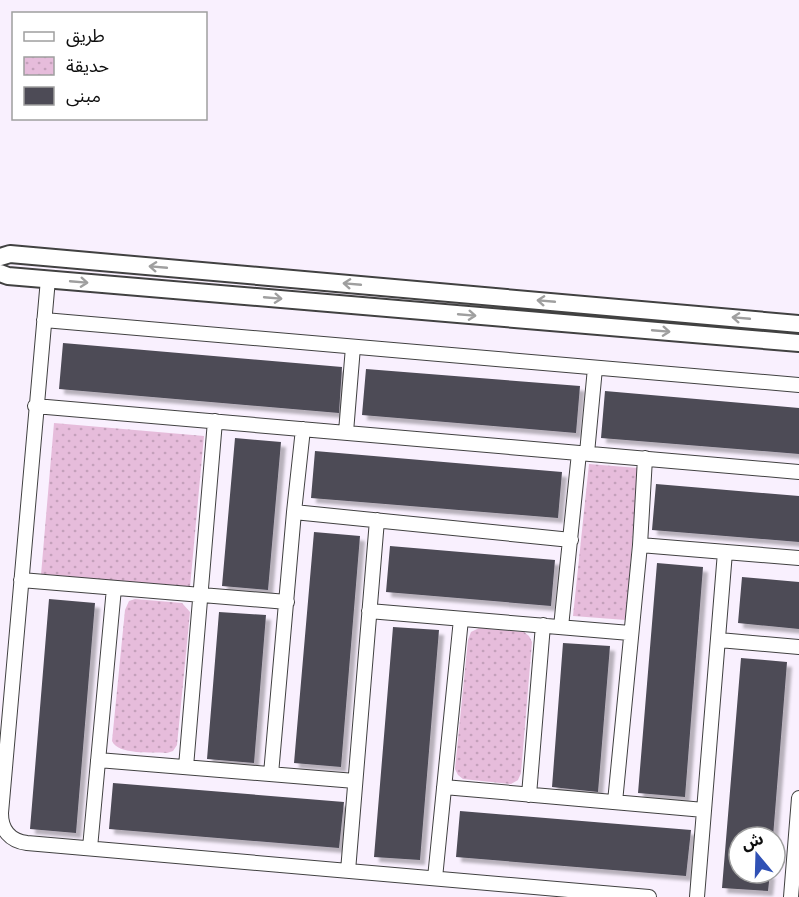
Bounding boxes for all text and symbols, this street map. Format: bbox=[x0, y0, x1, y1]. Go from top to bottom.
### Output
legend bbox=[12, 12, 207, 120]
text: طريق bbox=[66, 17, 105, 55]
text: حديقة bbox=[66, 47, 109, 85]
text: مبنى bbox=[66, 77, 101, 115]
one-way arrow bbox=[149, 261, 168, 272]
one-way arrow bbox=[68, 276, 88, 287]
one-way arrow bbox=[343, 278, 363, 289]
one-way arrow bbox=[262, 293, 282, 304]
one-way arrow bbox=[537, 296, 557, 307]
one-way arrow bbox=[457, 310, 477, 321]
one-way arrow bbox=[731, 313, 751, 324]
one-way arrow bbox=[651, 326, 671, 337]
text: ش bbox=[737, 822, 768, 861]
north arrow bbox=[727, 825, 787, 885]

